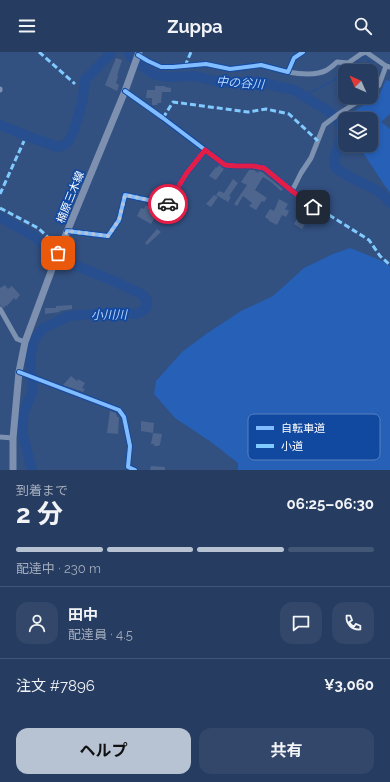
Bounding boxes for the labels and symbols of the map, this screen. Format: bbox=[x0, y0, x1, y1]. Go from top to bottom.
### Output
north arrow bbox=[338, 64, 378, 104]
water label: 中の谷川 bbox=[216, 74, 266, 92]
street label: 楠原三木線 bbox=[54, 169, 87, 225]
courier bbox=[148, 184, 188, 224]
pin bbox=[296, 190, 330, 224]
pin bbox=[41, 236, 75, 270]
water label: 小川川 bbox=[91, 308, 129, 322]
legend bbox=[248, 414, 380, 460]
text: 自転車道 bbox=[281, 422, 325, 435]
text: 小道 bbox=[281, 440, 303, 453]

